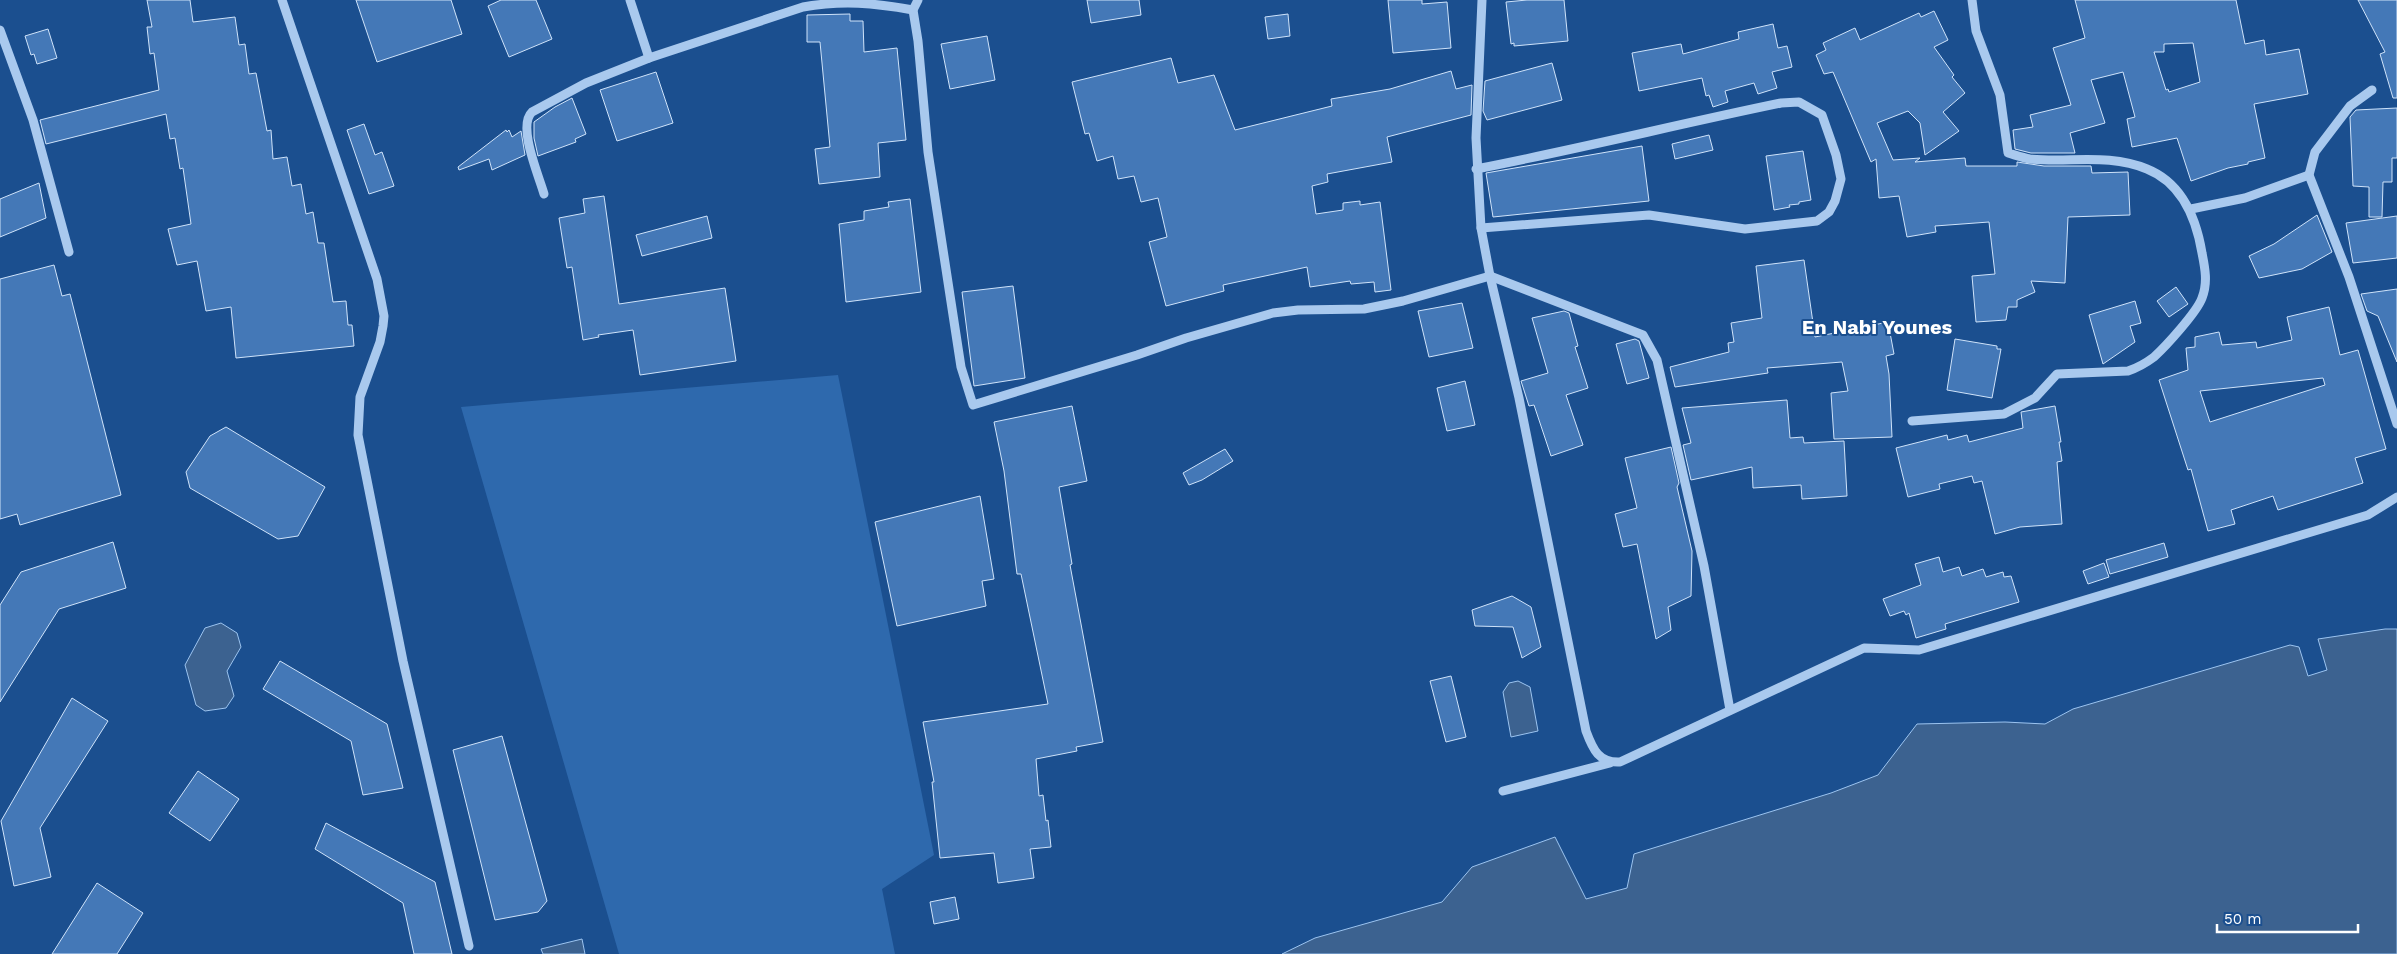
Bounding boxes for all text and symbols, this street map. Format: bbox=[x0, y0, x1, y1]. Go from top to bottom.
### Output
district label: En Nabi Younes bbox=[1802, 315, 1953, 339]
scale bar bbox=[2217, 902, 2358, 934]
text: 50 m bbox=[2224, 910, 2261, 928]

